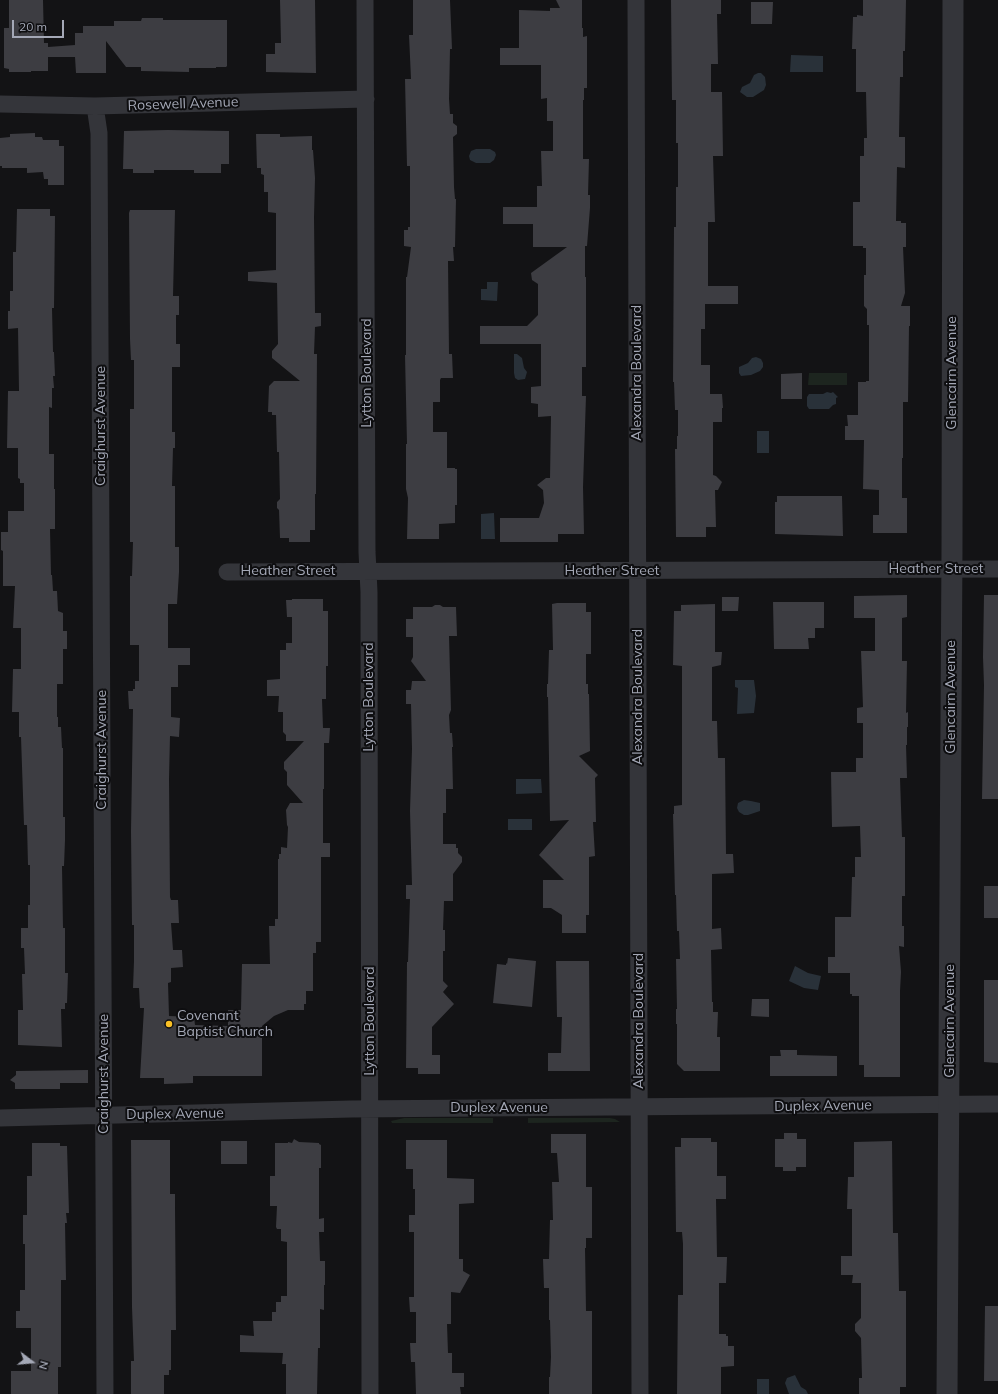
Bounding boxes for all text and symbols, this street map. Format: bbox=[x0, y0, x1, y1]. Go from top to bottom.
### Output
scale bar bbox=[14, 12, 66, 38]
text: 20 m bbox=[19, 19, 47, 34]
street label: Rosewell Avenue bbox=[127, 94, 239, 114]
street label: Alexandra Boulevard bbox=[629, 305, 645, 441]
street label: Glencairn Avenue bbox=[944, 316, 960, 430]
street label: Lytton Boulevard bbox=[359, 318, 375, 428]
street label: Craighurst Avenue bbox=[93, 366, 109, 486]
street label: Heather Street bbox=[889, 561, 983, 577]
street label: Heather Street bbox=[241, 563, 335, 579]
street label: Heather Street bbox=[565, 563, 659, 579]
street label: Alexandra Boulevard bbox=[630, 629, 646, 765]
street label: Glencairn Avenue bbox=[943, 640, 959, 754]
street label: Lytton Boulevard bbox=[361, 642, 377, 752]
street label: Craighurst Avenue bbox=[94, 690, 110, 810]
street label: Alexandra Boulevard bbox=[631, 953, 647, 1089]
street label: Glencairn Avenue bbox=[942, 964, 958, 1078]
street label: Lytton Boulevard bbox=[362, 966, 378, 1076]
place label: Covenant Baptist Church bbox=[177, 1008, 273, 1040]
street label: Craighurst Avenue bbox=[96, 1014, 112, 1134]
marker: Covenant Baptist Church bbox=[164, 1019, 174, 1029]
street label: Duplex Avenue bbox=[774, 1097, 872, 1115]
street label: Duplex Avenue bbox=[450, 1100, 548, 1116]
street label: Duplex Avenue bbox=[126, 1105, 224, 1123]
north arrow bbox=[12, 1342, 52, 1382]
text: N bbox=[36, 1359, 51, 1371]

